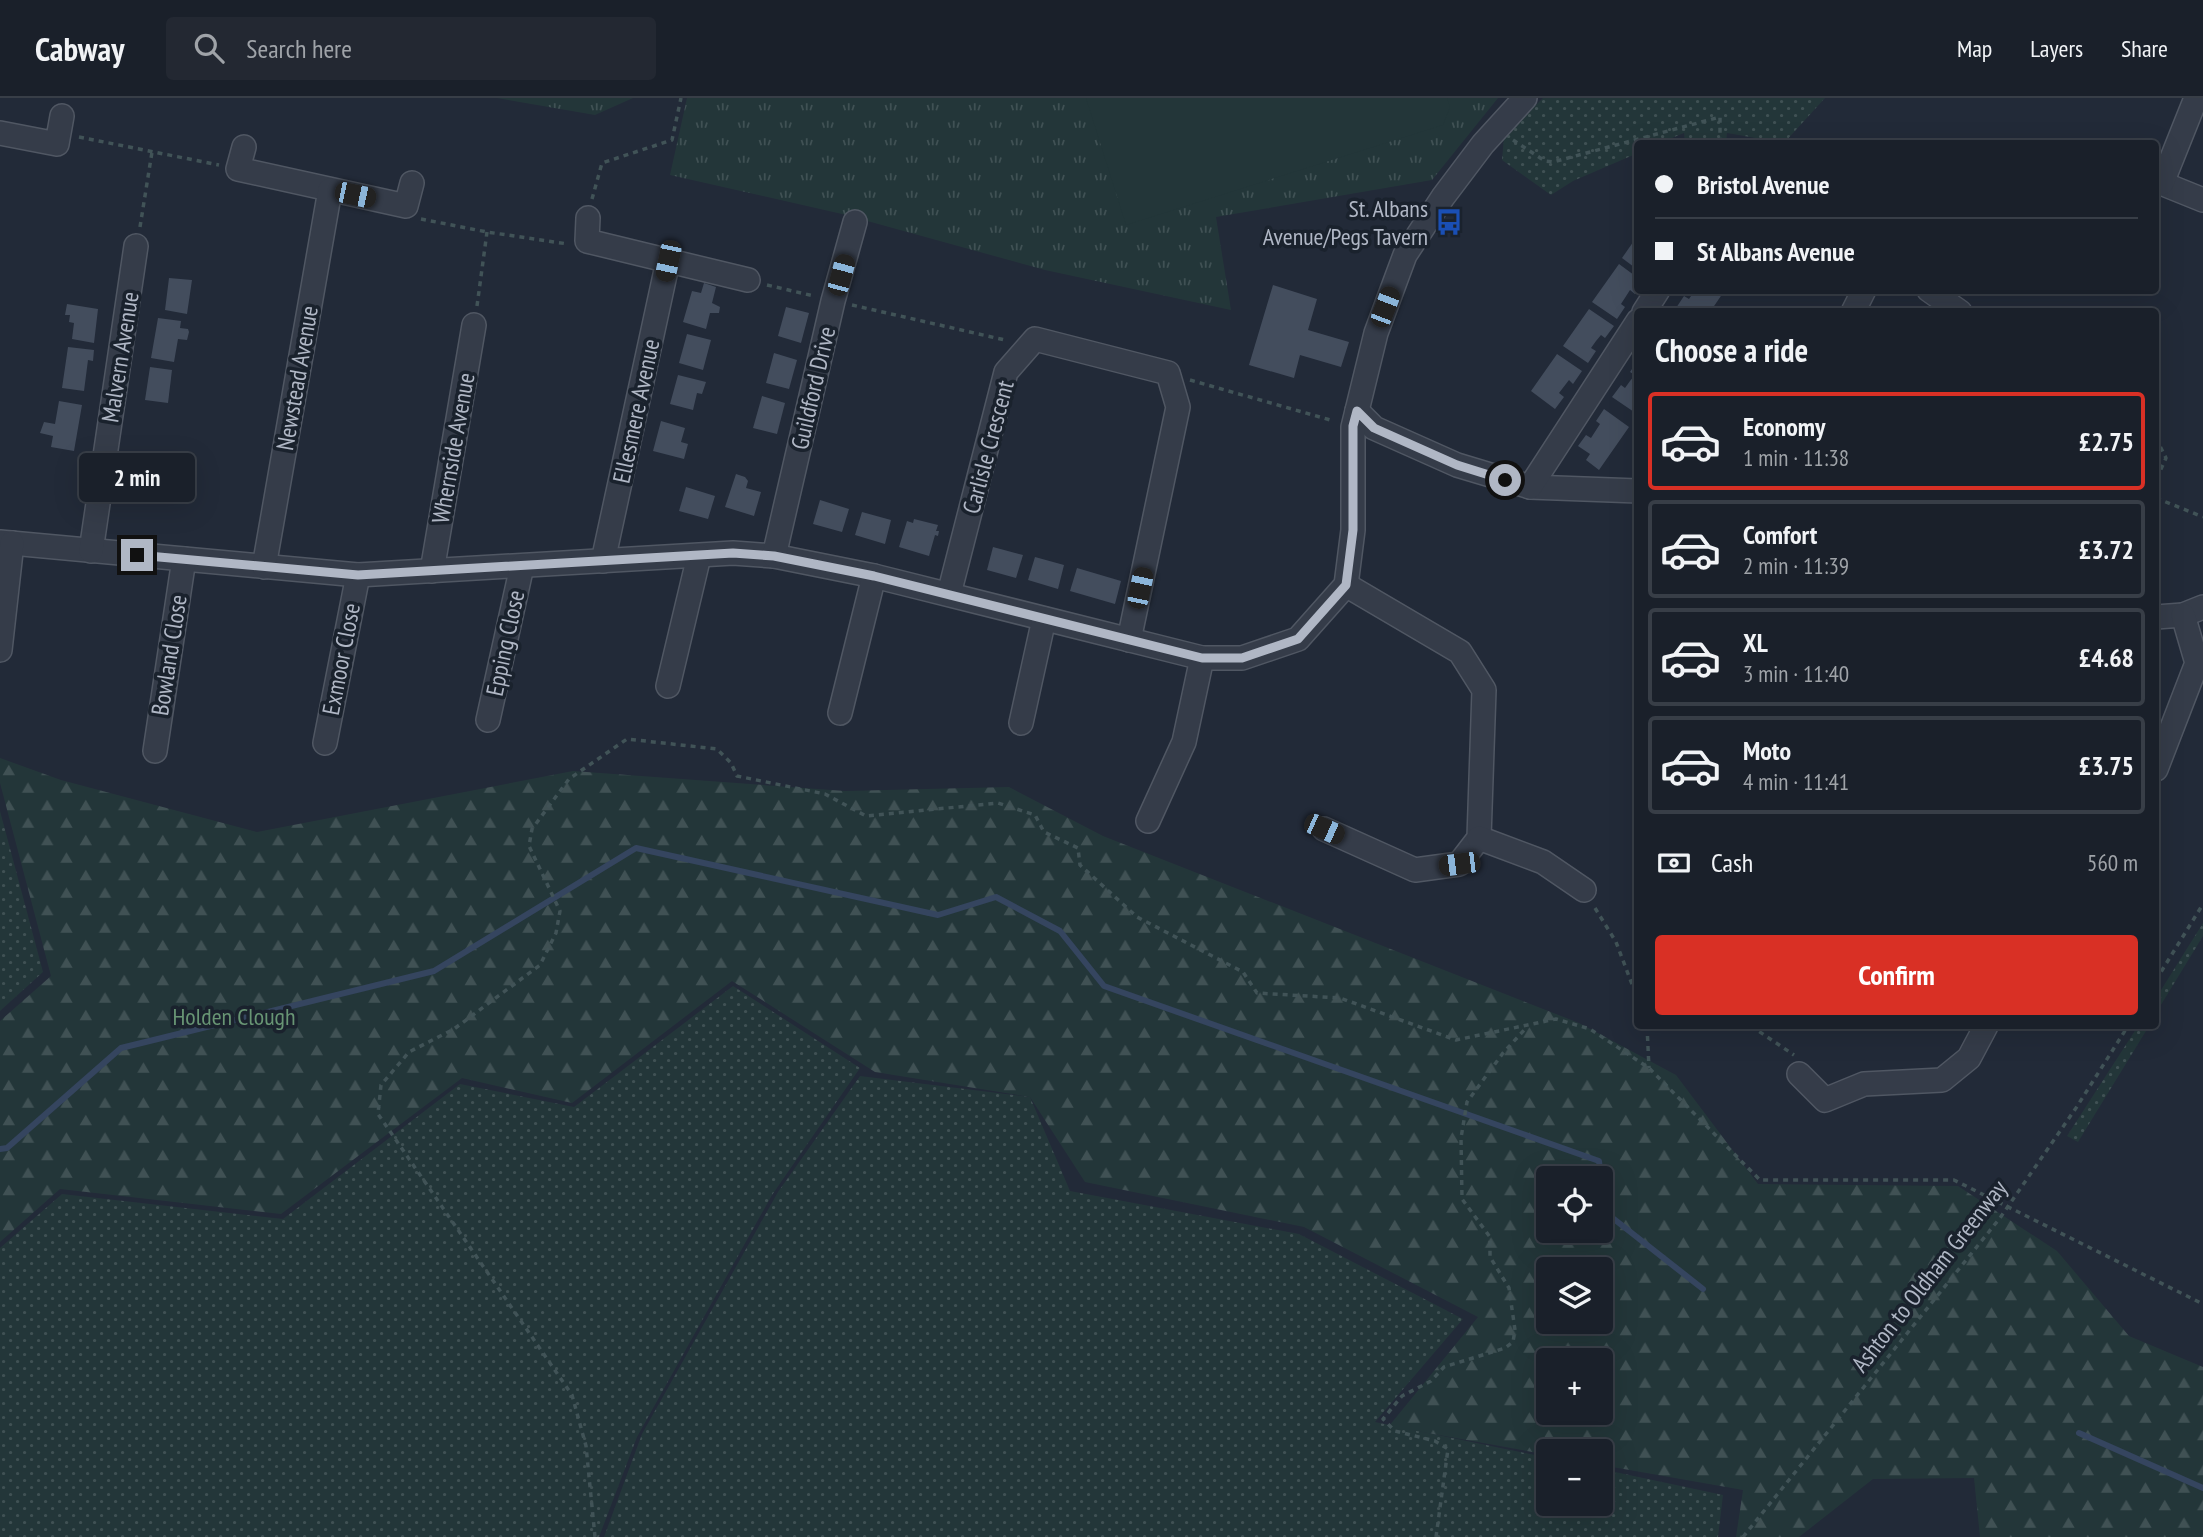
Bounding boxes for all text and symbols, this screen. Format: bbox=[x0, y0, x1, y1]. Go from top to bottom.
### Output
search box bbox=[166, 17, 656, 80]
text: Cabway bbox=[35, 27, 124, 70]
icon: search bbox=[190, 29, 228, 67]
text: Search here bbox=[246, 32, 352, 65]
text: Map bbox=[1957, 33, 1992, 64]
text: Layers bbox=[2030, 33, 2083, 64]
text: Share bbox=[2121, 33, 2168, 64]
text: Bristol Avenue bbox=[1697, 168, 1830, 201]
car bbox=[333, 180, 378, 210]
place label: St. Albans Avenue/Pegs Tavern bbox=[1263, 193, 1428, 252]
bus stop icon: St. Albans Avenue/Pegs Tavern bbox=[1434, 207, 1464, 237]
text: St Albans Avenue bbox=[1697, 235, 1855, 268]
car bbox=[654, 238, 683, 284]
car bbox=[826, 252, 857, 298]
car bbox=[1368, 284, 1403, 330]
street label: Malvern Avenue bbox=[94, 289, 146, 425]
street label: Newstead Avenue bbox=[269, 303, 325, 453]
street label: Guildford Drive bbox=[784, 323, 842, 453]
text: Choose a ride bbox=[1655, 329, 1808, 371]
street label: Ellesmere Avenue bbox=[606, 336, 666, 486]
street label: Whernside Avenue bbox=[424, 370, 482, 526]
street label: Carlisle Crescent bbox=[955, 377, 1021, 517]
icon: car bbox=[1659, 410, 1722, 473]
text: Economy bbox=[1743, 410, 1825, 443]
text: £2.75 bbox=[2079, 425, 2134, 458]
text: 1 min · 11:38 bbox=[1743, 443, 1849, 472]
callout: 2 min bbox=[79, 454, 195, 503]
text: 2 min bbox=[114, 463, 160, 492]
route start bbox=[1489, 464, 1521, 496]
icon: car bbox=[1659, 518, 1722, 581]
text: Comfort bbox=[1743, 518, 1817, 551]
text: £3.72 bbox=[2079, 533, 2134, 566]
route end bbox=[121, 539, 153, 571]
text: 2 min · 11:39 bbox=[1743, 551, 1849, 580]
car bbox=[1126, 565, 1155, 611]
street label: Epping Close bbox=[479, 587, 531, 699]
street label: Bowland Close bbox=[144, 592, 194, 718]
street label: Exmoor Close bbox=[315, 600, 367, 718]
icon: car bbox=[1659, 626, 1722, 689]
text: XL bbox=[1743, 626, 1768, 659]
text: £4.68 bbox=[2079, 641, 2134, 674]
text: 3 min · 11:40 bbox=[1743, 659, 1849, 688]
icon: car bbox=[1659, 734, 1722, 797]
text: Moto bbox=[1743, 734, 1791, 767]
text: £3.75 bbox=[2079, 749, 2134, 782]
text: 4 min · 11:41 bbox=[1743, 767, 1849, 796]
car bbox=[1301, 811, 1348, 847]
icon: cash bbox=[1655, 844, 1693, 882]
text: Cash bbox=[1711, 846, 1753, 879]
text: 560 m bbox=[2087, 848, 2138, 877]
car bbox=[1437, 851, 1482, 877]
button: Confirm bbox=[1655, 935, 2138, 1015]
park label: Holden Clough bbox=[172, 1001, 296, 1032]
map controls bbox=[1536, 1166, 1613, 1516]
button: locate bbox=[1536, 1166, 1613, 1243]
street label: Ashton to Oldham Greenway bbox=[1844, 1174, 2014, 1378]
button: layers bbox=[1536, 1257, 1613, 1334]
button: + bbox=[1536, 1348, 1613, 1425]
button: − bbox=[1536, 1439, 1613, 1516]

